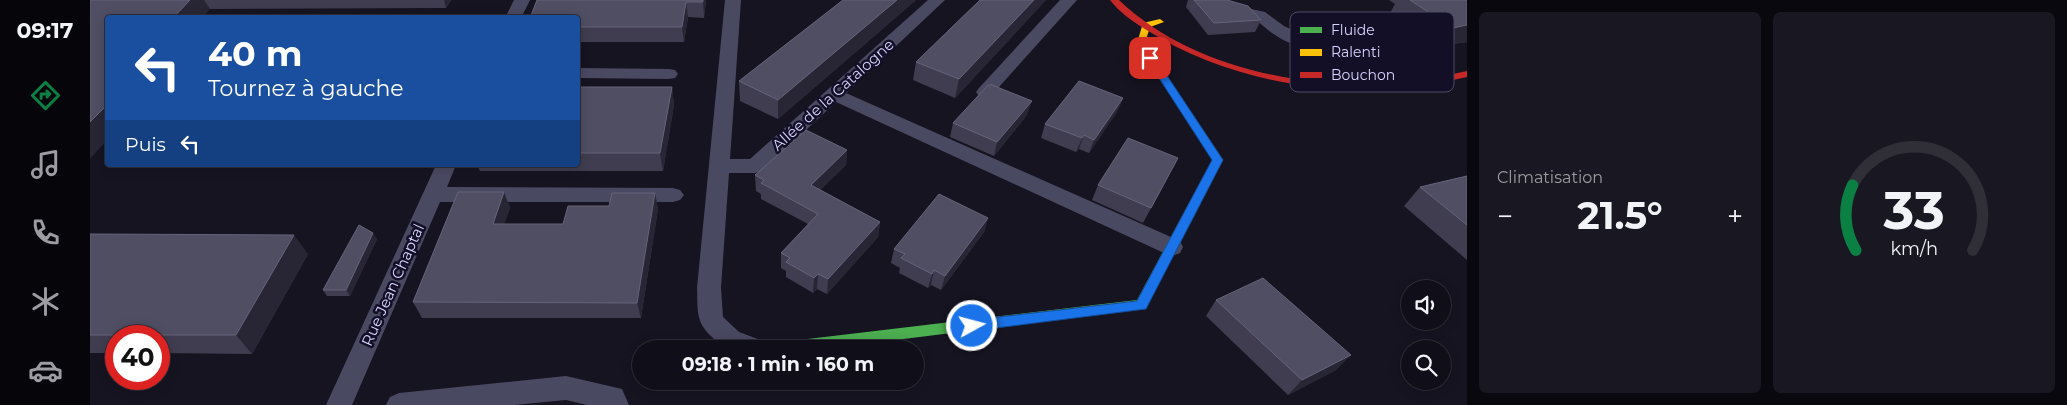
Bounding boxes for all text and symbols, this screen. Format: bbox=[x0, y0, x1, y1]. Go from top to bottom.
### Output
legend bbox=[1290, 12, 1454, 92]
text: 09:17 bbox=[17, 17, 73, 44]
text: Fluide bbox=[1331, 21, 1375, 39]
text: 40 m bbox=[208, 32, 303, 75]
icon: left bbox=[125, 35, 190, 100]
street label: Allée de la Catalogne bbox=[768, 35, 898, 154]
pin bbox=[1129, 37, 1171, 79]
text: Ralenti bbox=[1331, 43, 1380, 61]
icon: arrive bbox=[1136, 44, 1164, 72]
text: Bouchon bbox=[1331, 66, 1395, 84]
text: Tournez à gauche bbox=[208, 75, 404, 102]
icon: directions bbox=[28, 78, 63, 113]
icon: left bbox=[176, 130, 204, 158]
text: Puis bbox=[125, 133, 166, 156]
icon: music bbox=[28, 147, 63, 182]
text: Climatisation bbox=[1497, 168, 1603, 187]
text: 33 bbox=[1882, 179, 1945, 242]
text: 21.5° bbox=[1577, 192, 1663, 239]
text: − bbox=[1497, 199, 1513, 233]
text: + bbox=[1727, 199, 1743, 233]
icon: phone bbox=[28, 215, 63, 250]
street label: Rue Jean Chaptal bbox=[357, 221, 428, 349]
text: km/h bbox=[1890, 238, 1938, 259]
map controls bbox=[1401, 280, 1451, 390]
button: sound bbox=[1401, 280, 1451, 330]
icon: climate bbox=[28, 284, 63, 319]
position arrow bbox=[945, 299, 997, 351]
speed limit sign: 40 bbox=[105, 325, 170, 390]
button: search bbox=[1401, 340, 1451, 390]
icon: car bbox=[28, 353, 63, 388]
text: 09:18 · 1 min · 160 m bbox=[682, 353, 874, 376]

